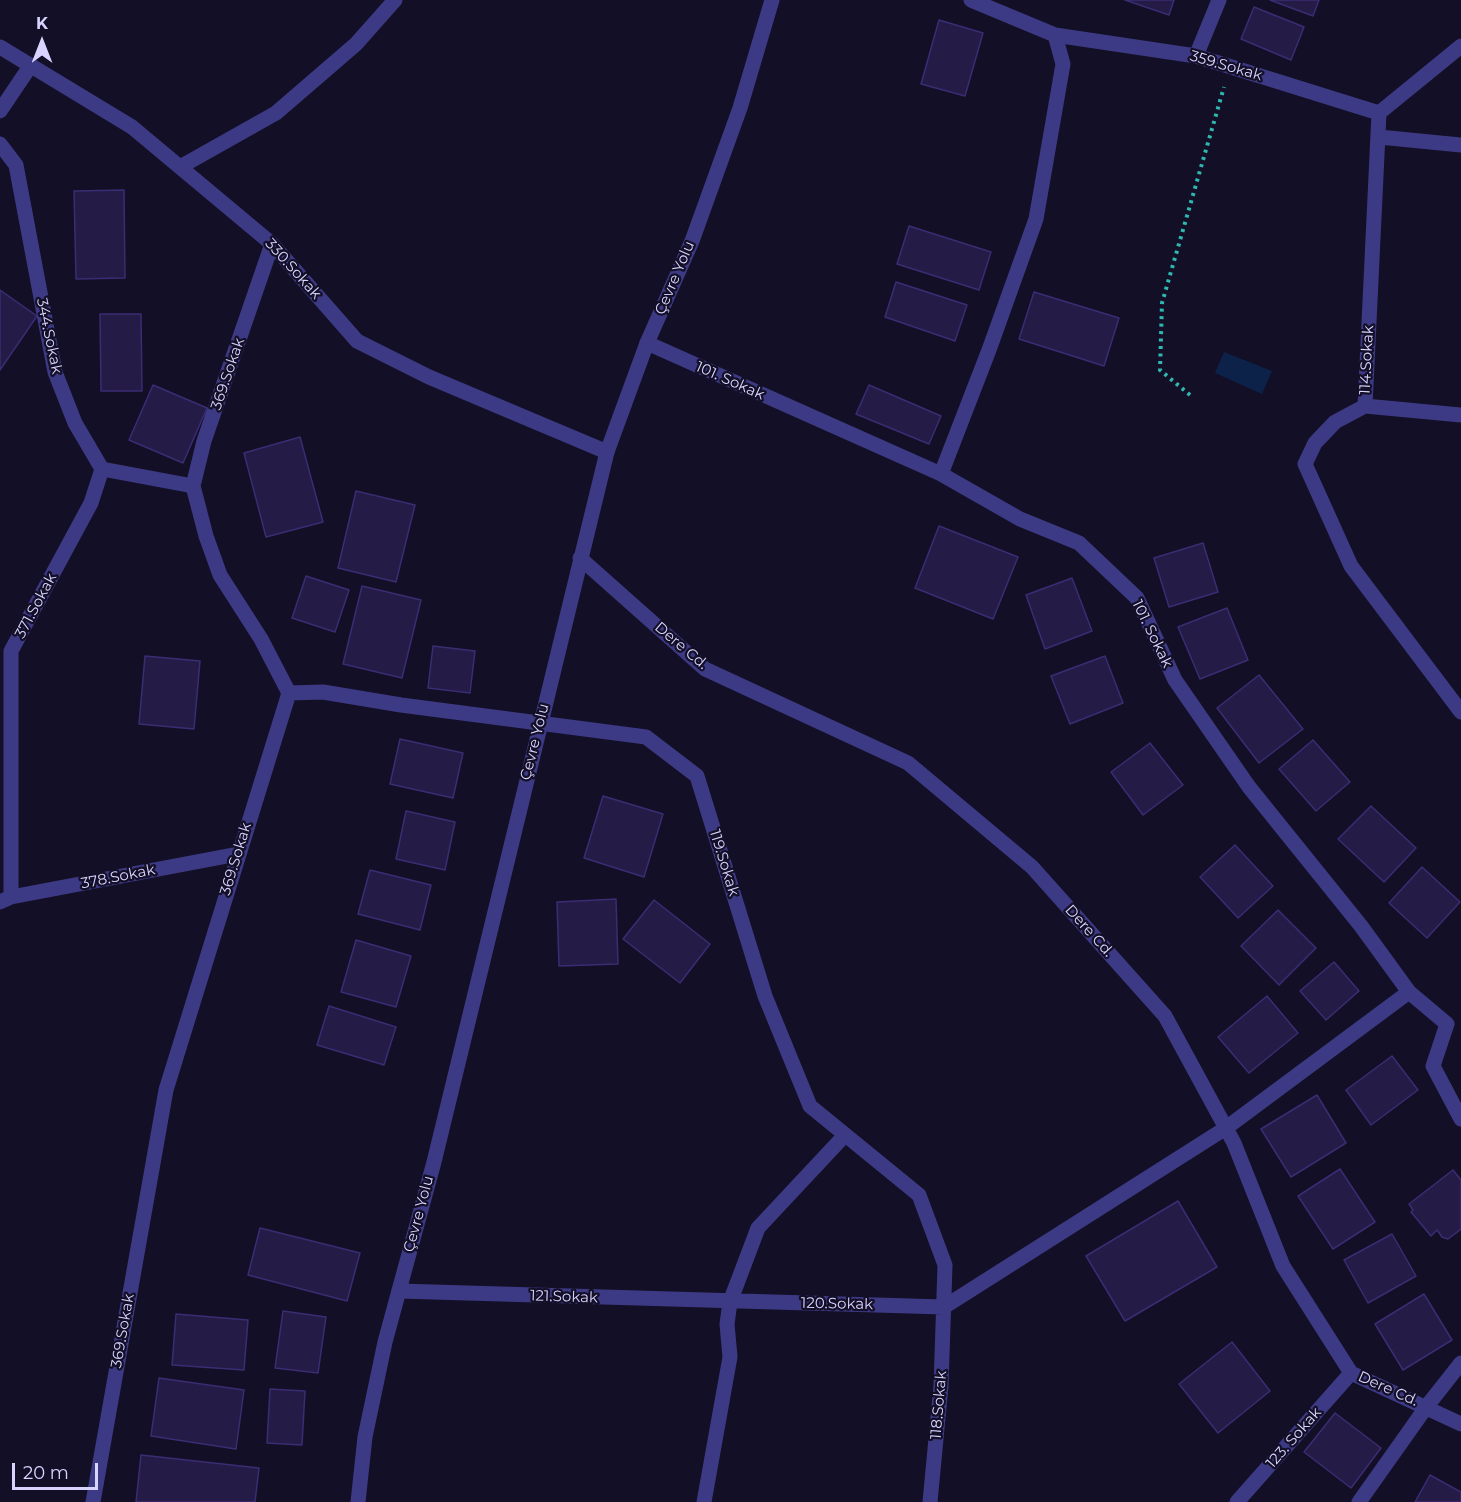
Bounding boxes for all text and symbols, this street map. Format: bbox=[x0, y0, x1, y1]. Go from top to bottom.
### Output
north arrow bbox=[12, 12, 72, 72]
text: K bbox=[36, 14, 48, 33]
street label: 359.Sokak bbox=[1188, 47, 1264, 85]
street label: 330.Sokak bbox=[261, 235, 325, 303]
street label: Çevre Yolu bbox=[651, 238, 699, 318]
street label: 344.Sokak bbox=[32, 296, 66, 376]
street label: 114.Sokak bbox=[1356, 325, 1378, 395]
street label: 369.Sokak bbox=[207, 336, 249, 412]
street label: 101. Sokak bbox=[693, 358, 767, 404]
street label: 371.Sokak bbox=[11, 570, 61, 642]
street label: 101. Sokak bbox=[1128, 597, 1176, 671]
street label: Dere Cd. bbox=[651, 619, 711, 673]
street label: Çevre Yolu bbox=[517, 702, 553, 782]
street label: 369.Sokak bbox=[216, 820, 256, 898]
street label: 119.Sokak bbox=[705, 828, 743, 898]
street label: 378.Sokak bbox=[79, 861, 157, 893]
street label: Dere Cd. bbox=[1061, 901, 1117, 961]
street label: Çevre Yolu bbox=[400, 1174, 438, 1254]
street label: 121.Sokak bbox=[530, 1287, 598, 1307]
street label: 369.Sokak bbox=[108, 1292, 138, 1370]
street label: 120.Sokak bbox=[801, 1294, 873, 1314]
street label: Dere Cd. bbox=[1355, 1368, 1421, 1410]
street label: 118.Sokak bbox=[927, 1370, 951, 1440]
street label: 123. Sokak bbox=[1263, 1404, 1325, 1472]
scale bar bbox=[15, 1451, 100, 1489]
text: 20 m bbox=[23, 1462, 69, 1484]

